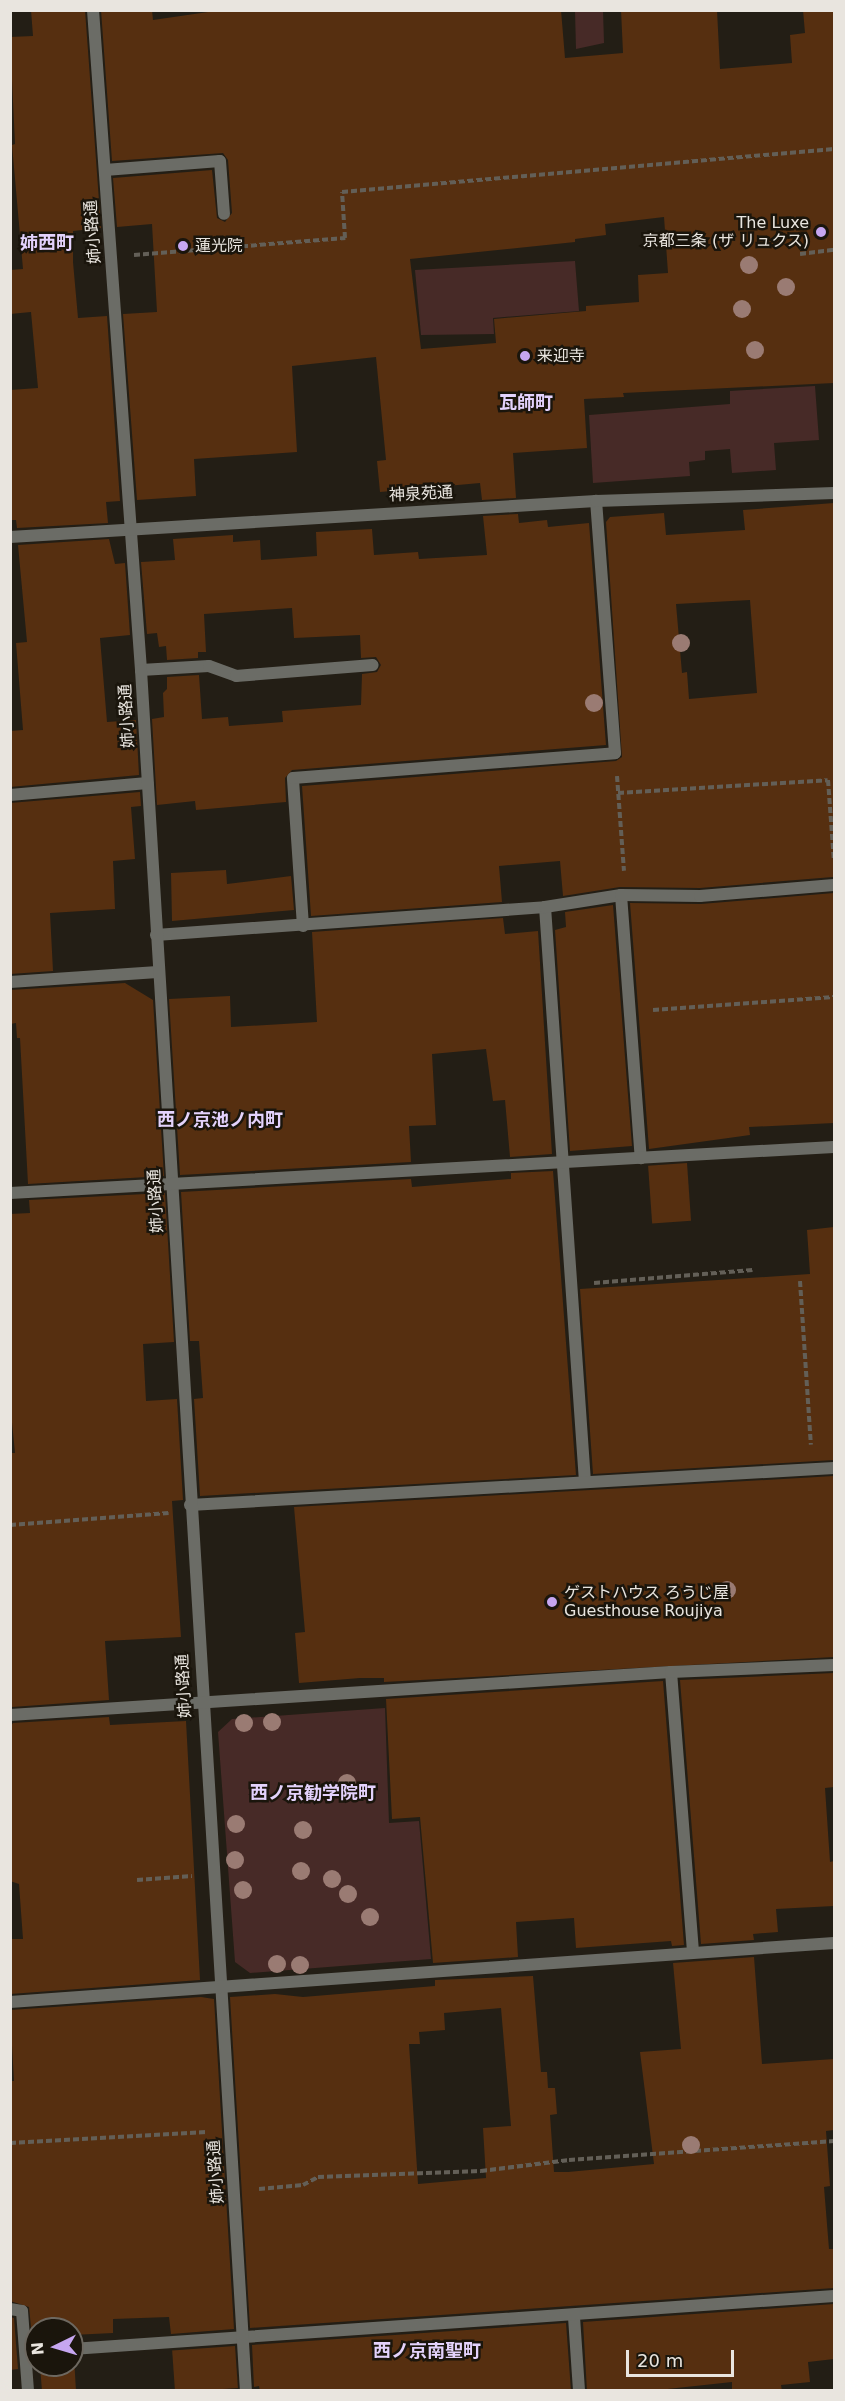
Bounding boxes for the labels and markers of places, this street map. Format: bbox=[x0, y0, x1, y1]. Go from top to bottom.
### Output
place label: The Luxe 京都三条 (ザ リュクス) bbox=[642, 213, 809, 251]
marker: The Luxe 京都三条 (ザ リュクス) bbox=[814, 225, 828, 239]
place label: 蓮光院 bbox=[195, 236, 243, 256]
marker: 蓮光院 bbox=[176, 239, 190, 253]
place label: 来迎寺 bbox=[537, 346, 585, 366]
marker: 来迎寺 bbox=[518, 349, 532, 363]
place label: ゲストハウス ろうじ屋 Guesthouse Roujiya bbox=[564, 1583, 729, 1621]
marker: ゲストハウス ろうじ屋 Guesthouse Roujiya bbox=[545, 1595, 559, 1609]

